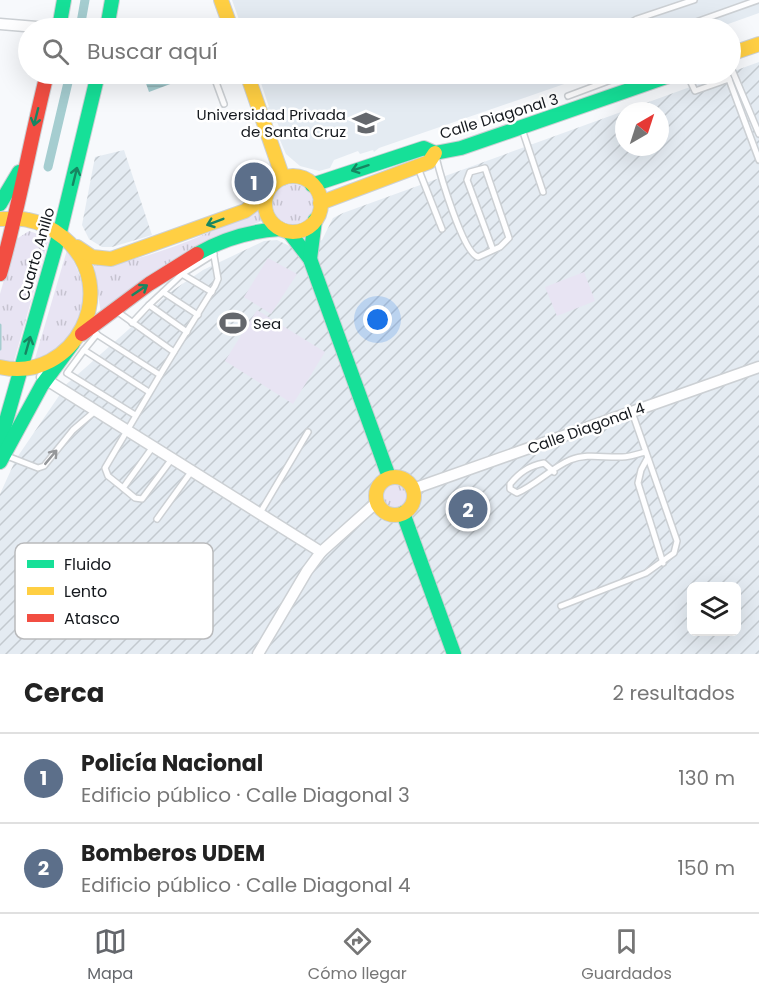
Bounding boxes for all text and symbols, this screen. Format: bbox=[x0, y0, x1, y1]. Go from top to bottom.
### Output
search box bbox=[18, 18, 741, 84]
icon: search bbox=[39, 35, 72, 68]
text: Buscar aquí bbox=[87, 36, 218, 67]
street label: Calle Diagonal 3 bbox=[437, 88, 561, 144]
north arrow bbox=[615, 102, 669, 156]
place label: Universidad Privada de Santa Cruz bbox=[197, 104, 346, 142]
one-way arrow bbox=[30, 108, 42, 127]
school or university icon: Universidad Privada de Santa Cruz bbox=[351, 108, 381, 138]
pin: 1 bbox=[234, 160, 274, 204]
one-way arrow bbox=[351, 163, 370, 174]
one-way arrow bbox=[69, 167, 81, 186]
street label: Cuarto Anillo bbox=[13, 205, 59, 303]
one-way arrow bbox=[207, 217, 225, 228]
one-way arrow bbox=[132, 284, 148, 296]
your location bbox=[363, 305, 392, 334]
sports icon: Sea bbox=[218, 308, 248, 338]
place label: Sea bbox=[253, 313, 281, 334]
one-way arrow bbox=[23, 336, 34, 355]
street label: Calle Diagonal 4 bbox=[524, 397, 648, 459]
one-way arrow bbox=[45, 449, 58, 465]
pin: 2 bbox=[448, 486, 488, 532]
legend bbox=[15, 543, 213, 639]
text: Fluido bbox=[64, 553, 111, 576]
text: Lento bbox=[64, 580, 107, 603]
map controls bbox=[687, 582, 741, 636]
button: layers bbox=[687, 582, 741, 636]
text: Atasco bbox=[64, 607, 120, 630]
text: Cerca bbox=[24, 675, 104, 711]
text: 2 resultados bbox=[613, 679, 735, 707]
text: Policía Nacional bbox=[81, 748, 263, 779]
text: 1 bbox=[40, 764, 47, 792]
text: 130 m bbox=[678, 764, 735, 792]
text: Edificio público · Calle Diagonal 3 bbox=[81, 781, 410, 809]
text: Bomberos UDEM bbox=[81, 838, 265, 869]
text: 2 bbox=[38, 854, 49, 882]
text: 150 m bbox=[678, 854, 735, 882]
text: Edificio público · Calle Diagonal 4 bbox=[81, 871, 411, 899]
tab: Mapa bbox=[87, 925, 133, 986]
tab: Cómo llegar bbox=[308, 925, 407, 986]
tab: Guardados bbox=[581, 925, 672, 986]

